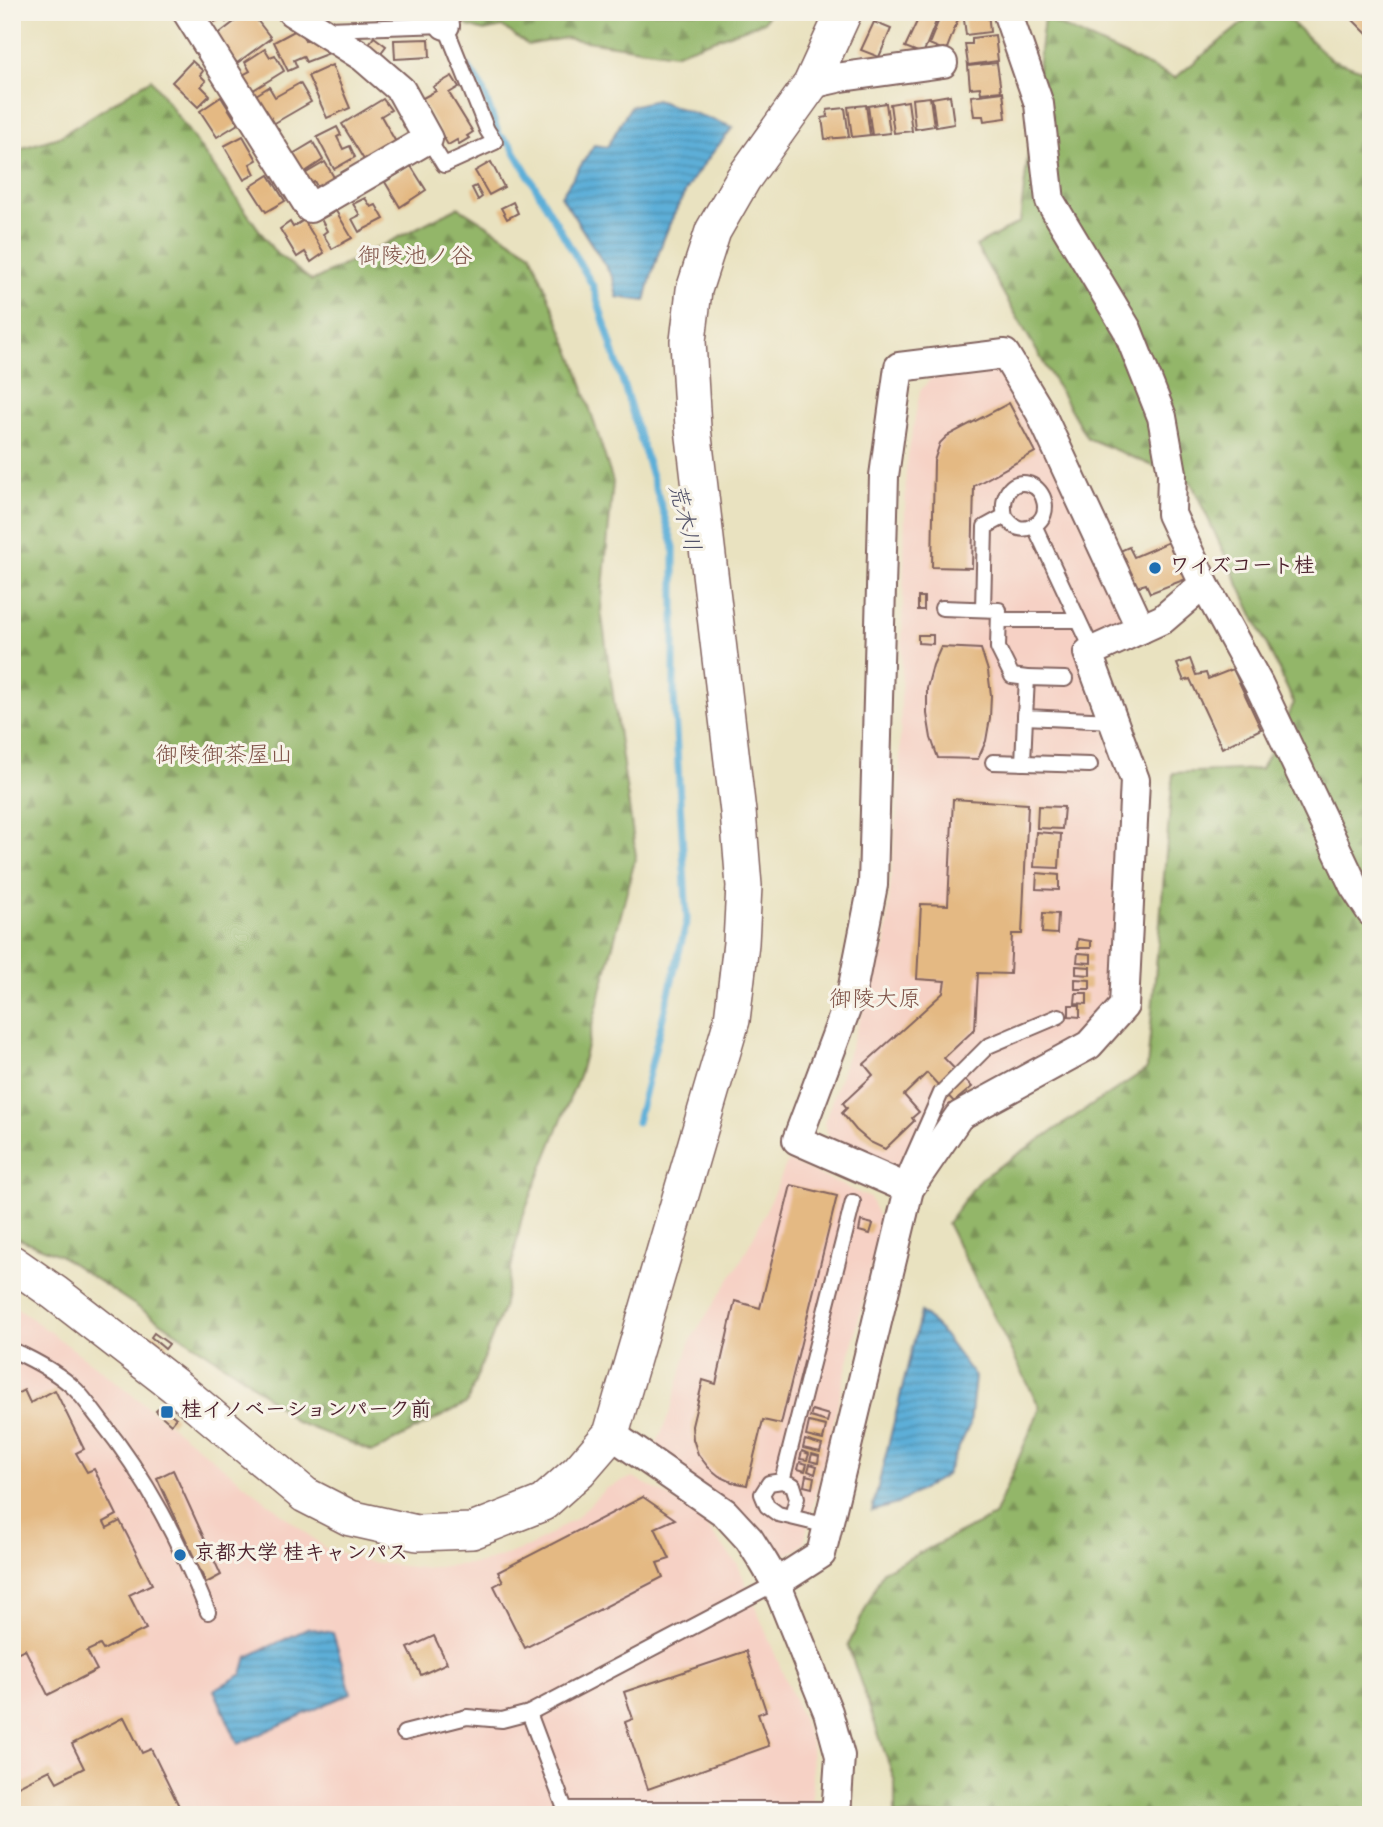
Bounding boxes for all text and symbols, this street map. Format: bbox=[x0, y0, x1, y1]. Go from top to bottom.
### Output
district label: 御陵池ノ谷 bbox=[358, 244, 473, 272]
water label: 荒木川 bbox=[661, 481, 704, 555]
place label: ワイズコート桂 bbox=[1169, 555, 1315, 581]
marker: ワイズコート桂 bbox=[1147, 560, 1163, 576]
district label: 御陵御茶屋山 bbox=[155, 743, 293, 771]
district label: 御陵大原 bbox=[829, 987, 921, 1015]
place label: 桂イノベーションパーク前 bbox=[181, 1398, 431, 1425]
marker: 桂イノベーションパーク前 bbox=[159, 1404, 175, 1420]
place label: 京都大学 桂キャンパス bbox=[194, 1541, 408, 1568]
marker: 京都大学 桂キャンパス bbox=[172, 1547, 188, 1563]

